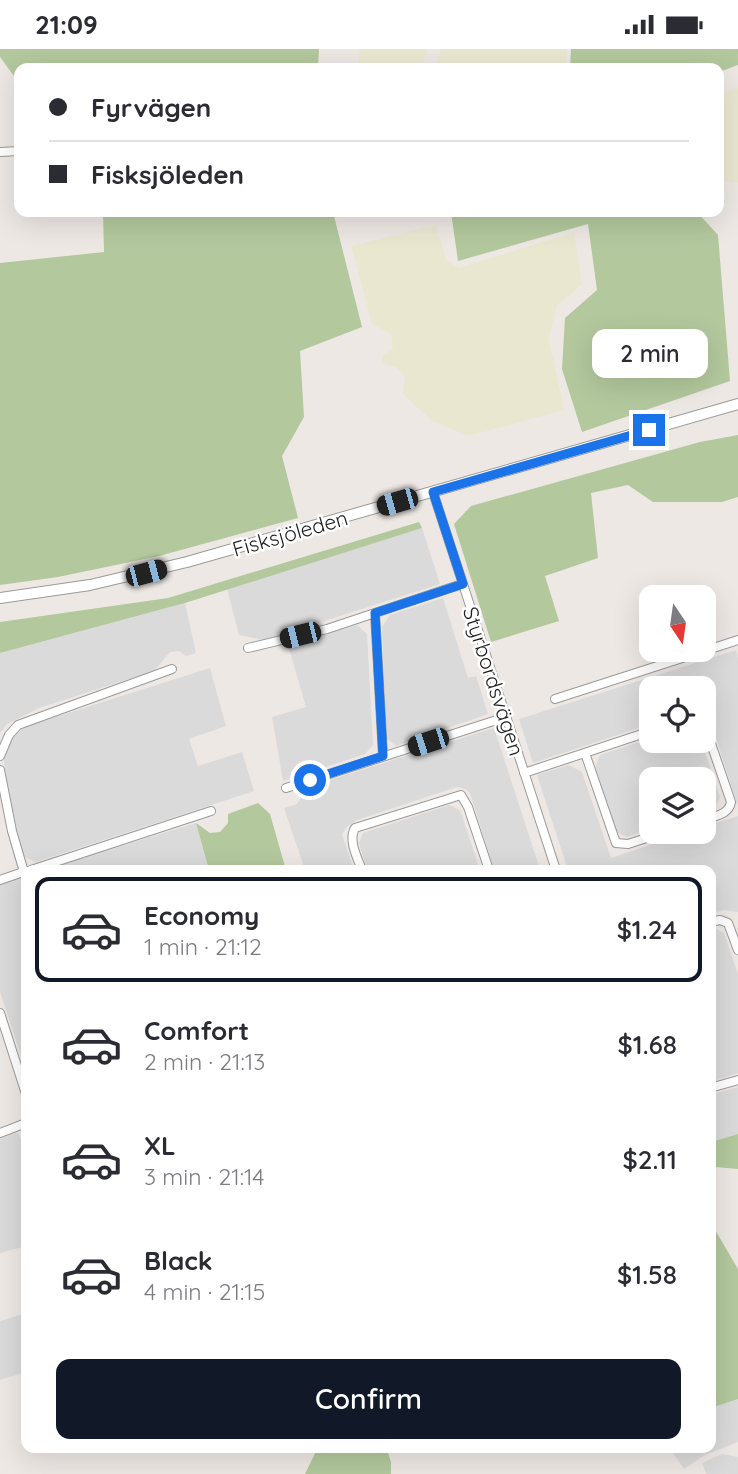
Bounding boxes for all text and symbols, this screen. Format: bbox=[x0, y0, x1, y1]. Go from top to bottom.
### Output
text: 21:09 bbox=[35, 8, 98, 41]
text: Fyrvägen bbox=[91, 91, 211, 124]
text: Fisksjöleden bbox=[91, 158, 244, 191]
callout: 2 min bbox=[591, 329, 707, 377]
text: 2 min bbox=[620, 339, 680, 368]
route end bbox=[633, 414, 665, 446]
car bbox=[374, 486, 421, 518]
street label: Fisksjöleden bbox=[229, 504, 351, 562]
car bbox=[123, 557, 170, 589]
north arrow bbox=[639, 585, 716, 661]
map controls bbox=[639, 585, 716, 844]
street label: Styrbordsvägen bbox=[458, 603, 530, 759]
car bbox=[278, 620, 323, 650]
button: locate bbox=[639, 676, 716, 753]
car bbox=[405, 726, 452, 758]
route start bbox=[294, 764, 326, 796]
button: layers bbox=[639, 767, 716, 844]
icon: car bbox=[60, 898, 123, 961]
text: Economy bbox=[144, 899, 259, 932]
text: $1.24 bbox=[617, 913, 677, 946]
text: 1 min · 21:12 bbox=[144, 932, 262, 961]
icon: car bbox=[60, 1013, 123, 1076]
text: Comfort bbox=[144, 1014, 249, 1047]
text: $1.68 bbox=[618, 1028, 677, 1061]
text: 2 min · 21:13 bbox=[144, 1047, 265, 1076]
icon: car bbox=[60, 1128, 123, 1191]
text: XL bbox=[144, 1129, 176, 1162]
text: $2.11 bbox=[623, 1143, 677, 1176]
text: 3 min · 21:14 bbox=[144, 1162, 264, 1191]
icon: car bbox=[60, 1243, 123, 1306]
text: Black bbox=[144, 1244, 213, 1277]
text: $1.58 bbox=[617, 1258, 677, 1291]
text: 4 min · 21:15 bbox=[144, 1277, 265, 1306]
button: Confirm bbox=[56, 1359, 681, 1439]

